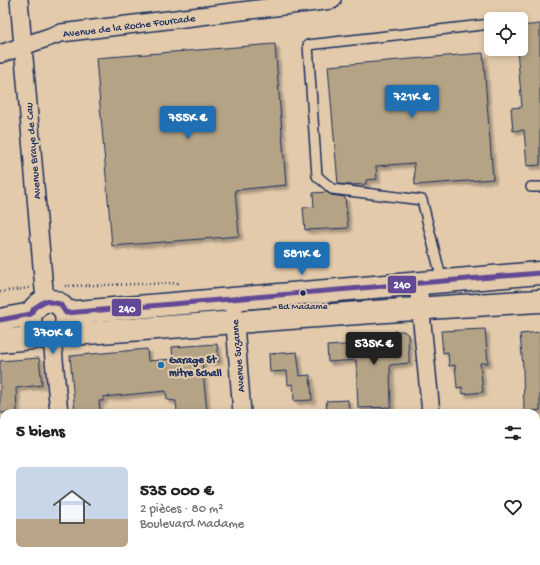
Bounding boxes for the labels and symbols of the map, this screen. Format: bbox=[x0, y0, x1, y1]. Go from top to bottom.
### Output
street label: Avenue de la Roche Fourcade bbox=[62, 13, 196, 41]
pin: 721K € bbox=[379, 85, 445, 119]
street label: Avenue Braye de Cau bbox=[24, 102, 44, 200]
pin: 755K € bbox=[155, 106, 221, 140]
pin: 581K € bbox=[269, 242, 335, 276]
line badge: 240 bbox=[387, 275, 417, 294]
text: 240 bbox=[394, 280, 411, 292]
marker: Bd Madame bbox=[298, 288, 308, 298]
line badge: 240 bbox=[111, 298, 142, 317]
place label: Bd Madame bbox=[277, 301, 329, 313]
text: 240 bbox=[119, 304, 136, 316]
street label: Avenue Suzanne bbox=[230, 319, 248, 393]
pin: 370K € bbox=[20, 321, 86, 355]
pin: 535K € bbox=[341, 332, 407, 366]
place label: Garage St mitre Schall bbox=[169, 354, 222, 380]
marker: Garage St mitre Schall bbox=[156, 360, 166, 370]

